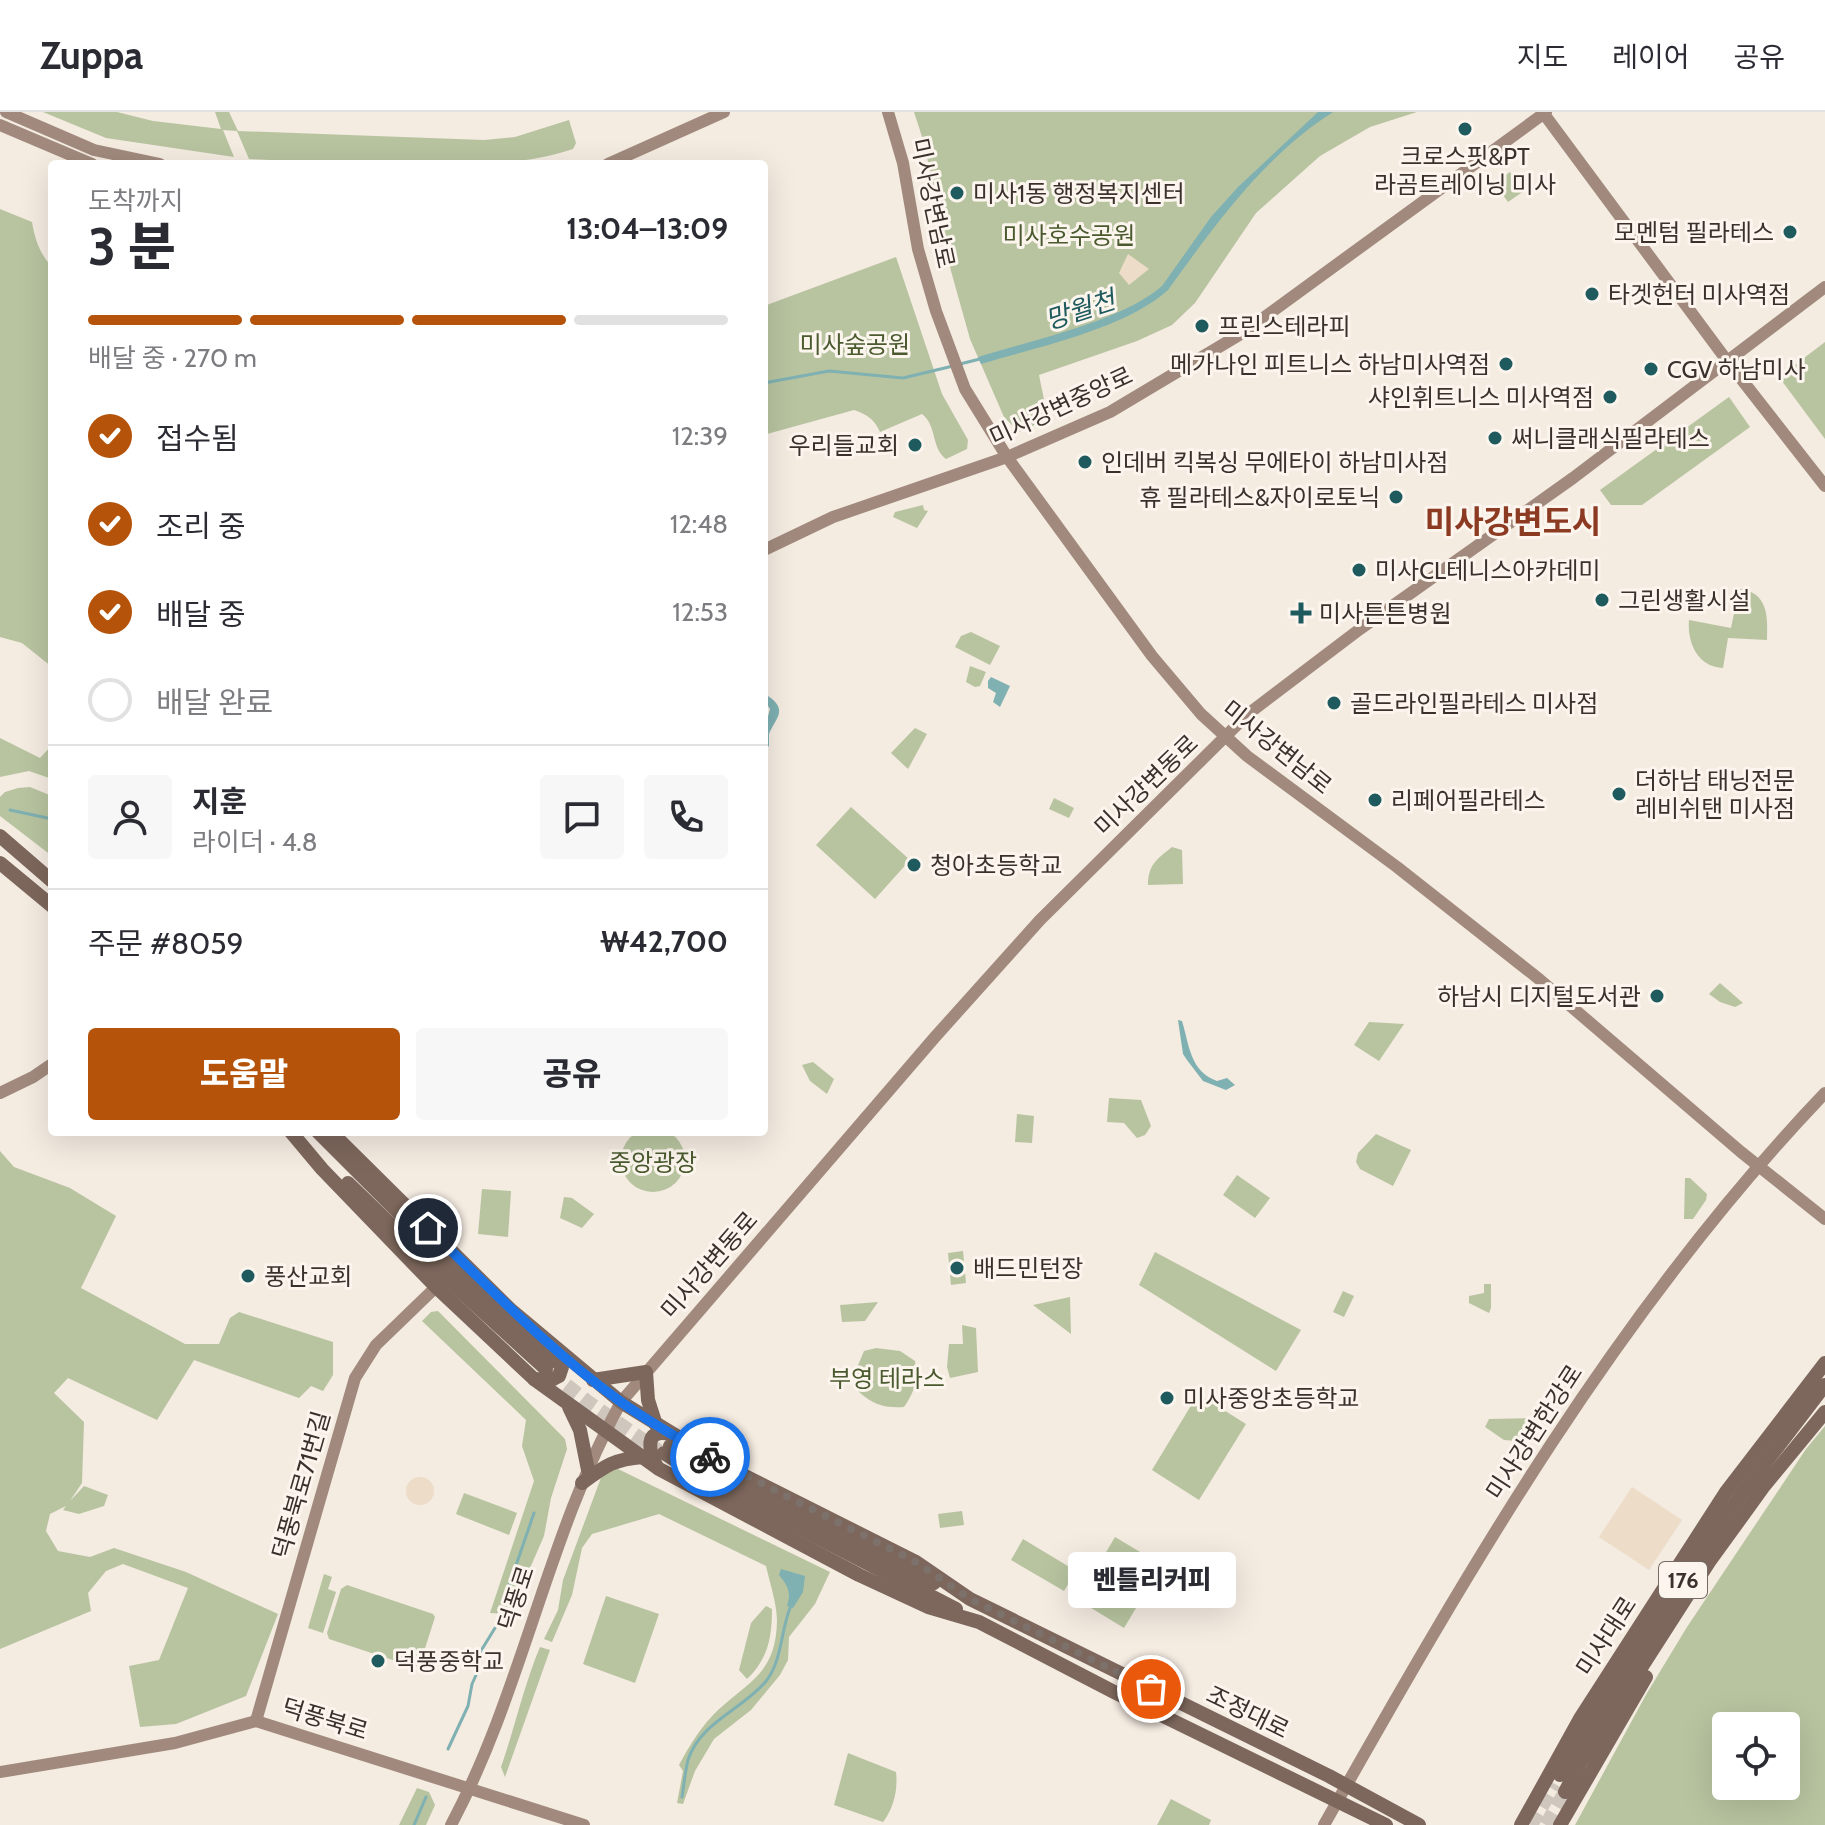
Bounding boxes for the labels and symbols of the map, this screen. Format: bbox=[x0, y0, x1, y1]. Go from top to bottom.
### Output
marker: 크로스핏&PT 라곰트레이닝 미사 bbox=[1456, 120, 1474, 138]
street label: 미사강변남로 bbox=[905, 135, 961, 271]
place label: 크로스핏&PT 라곰트레이닝 미사 bbox=[1374, 142, 1556, 199]
place label: 미사1동 행정복지센터 bbox=[973, 179, 1185, 208]
marker: 미사1동 행정복지센터 bbox=[948, 184, 966, 202]
place label: 모멘텀 필라테스 bbox=[1614, 218, 1774, 247]
park label: 미사호수공원 bbox=[1003, 221, 1135, 250]
marker: 모멘텀 필라테스 bbox=[1781, 223, 1799, 241]
place label: 타겟헌터 미사역점 bbox=[1608, 280, 1790, 309]
water label: 망월천 bbox=[1041, 283, 1122, 336]
marker: 타겟헌터 미사역점 bbox=[1583, 285, 1601, 303]
place label: 프린스테라피 bbox=[1218, 312, 1350, 341]
marker: 프린스테라피 bbox=[1193, 317, 1211, 335]
park label: 미사숲공원 bbox=[800, 330, 910, 359]
place label: 메가나인 피트니스 하남미사역점 bbox=[1170, 350, 1490, 379]
marker: 메가나인 피트니스 하남미사역점 bbox=[1497, 355, 1515, 373]
place label: CGV 하남미사 bbox=[1667, 355, 1806, 384]
street label: 미사강변중앙로 bbox=[985, 360, 1137, 452]
marker: CGV 하남미사 bbox=[1642, 360, 1660, 378]
place label: 샤인휘트니스 미사역점 bbox=[1368, 383, 1594, 412]
marker: 샤인휘트니스 미사역점 bbox=[1601, 388, 1619, 406]
place label: 써니클래식필라테스 bbox=[1511, 424, 1710, 453]
marker: 써니클래식필라테스 bbox=[1486, 429, 1504, 447]
place label: 우리들교회 bbox=[789, 431, 899, 460]
marker: 우리들교회 bbox=[906, 436, 924, 454]
place label: 인데버 킥복싱 무에타이 하남미사점 bbox=[1101, 448, 1448, 477]
marker: 인데버 킥복싱 무에타이 하남미사점 bbox=[1076, 453, 1094, 471]
place label: 휴 필라테스&자이로토닉 bbox=[1139, 483, 1380, 512]
marker: 휴 필라테스&자이로토닉 bbox=[1387, 488, 1405, 506]
district label: 미사강변도시 bbox=[1425, 502, 1601, 541]
place label: 미사CL테니스아카데미 bbox=[1375, 556, 1601, 585]
marker: 미사CL테니스아카데미 bbox=[1350, 561, 1368, 579]
place label: 그린생활시설 bbox=[1618, 586, 1750, 615]
marker: 그린생활시설 bbox=[1593, 591, 1611, 609]
place label: 미사튼튼병원 bbox=[1319, 599, 1451, 628]
marker: 미사튼튼병원 bbox=[1290, 602, 1312, 624]
place label: 골드라인필라테스 미사점 bbox=[1350, 689, 1598, 718]
street label: 미사강변남로 bbox=[1216, 694, 1338, 800]
marker: 골드라인필라테스 미사점 bbox=[1325, 694, 1343, 712]
street label: 미사강변동로 bbox=[1088, 729, 1204, 841]
place label: 더하남 태닝전문 레비쉬탠 미사점 bbox=[1635, 766, 1795, 823]
marker: 더하남 태닝전문 레비쉬탠 미사점 bbox=[1610, 785, 1628, 803]
place label: 리페어필라테스 bbox=[1391, 786, 1546, 815]
marker: 리페어필라테스 bbox=[1366, 791, 1384, 809]
place label: 청아초등학교 bbox=[930, 851, 1062, 880]
marker: 청아초등학교 bbox=[905, 856, 923, 874]
place label: 하남시 디지털도서관 bbox=[1437, 982, 1641, 1011]
marker: 하남시 디지털도서관 bbox=[1648, 987, 1666, 1005]
park label: 중앙광장 bbox=[609, 1148, 697, 1177]
pin bbox=[394, 1194, 462, 1262]
street label: 미사강변동로 bbox=[655, 1205, 763, 1325]
place label: 배드민턴장 bbox=[973, 1254, 1083, 1283]
marker: 배드민턴장 bbox=[948, 1259, 966, 1277]
place label: 풍산교회 bbox=[264, 1262, 352, 1291]
marker: 풍산교회 bbox=[239, 1267, 257, 1285]
street label: 미사강변한강로 bbox=[1480, 1359, 1588, 1505]
park label: 부영 테라스 bbox=[829, 1364, 945, 1393]
place label: 미사중앙초등학교 bbox=[1183, 1384, 1360, 1413]
marker: 미사중앙초등학교 bbox=[1158, 1389, 1176, 1407]
street label: 덕풍북로71번길 bbox=[266, 1408, 336, 1562]
courier bbox=[670, 1417, 750, 1497]
callout: 벤틀리커피 bbox=[1067, 1553, 1235, 1609]
street label: 덕풍로 bbox=[492, 1562, 540, 1634]
road number: 176 bbox=[1659, 1562, 1707, 1598]
street label: 미사대로 bbox=[1570, 1591, 1642, 1681]
place label: 덕풍중학교 bbox=[394, 1647, 504, 1676]
marker: 덕풍중학교 bbox=[369, 1652, 387, 1670]
pin bbox=[1117, 1655, 1185, 1723]
street label: 조정대로 bbox=[1202, 1680, 1294, 1744]
street label: 덕풍북로 bbox=[279, 1692, 371, 1746]

